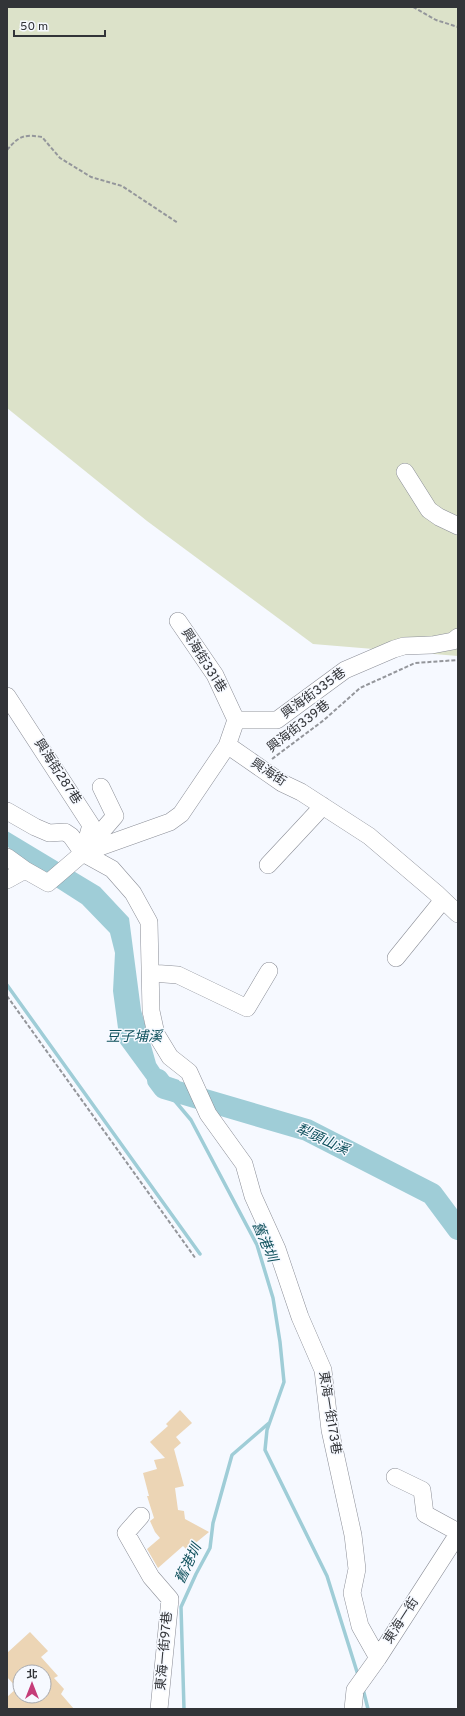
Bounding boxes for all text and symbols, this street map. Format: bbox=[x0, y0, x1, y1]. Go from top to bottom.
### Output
scale bar bbox=[14, 12, 105, 38]
text: 50 m bbox=[20, 19, 48, 35]
street label: 興海街331巷 bbox=[177, 625, 230, 696]
street label: 興海街335巷 bbox=[278, 664, 349, 723]
street label: 興海街339巷 bbox=[264, 697, 334, 756]
street label: 興海街287巷 bbox=[30, 736, 85, 808]
street label: 興海街 bbox=[247, 755, 289, 790]
water label: 豆子埔溪 bbox=[106, 1029, 164, 1046]
water label: 犁頭山溪 bbox=[293, 1121, 353, 1160]
water label: 舊港圳 bbox=[248, 1219, 281, 1266]
street label: 東海一街173巷 bbox=[315, 1370, 344, 1456]
water label: 舊港圳 bbox=[172, 1540, 206, 1587]
street label: 東海一街 bbox=[380, 1594, 423, 1647]
street label: 東海一街97巷 bbox=[153, 1611, 176, 1691]
north arrow bbox=[12, 1664, 52, 1704]
text: 北 bbox=[27, 1668, 38, 1682]

